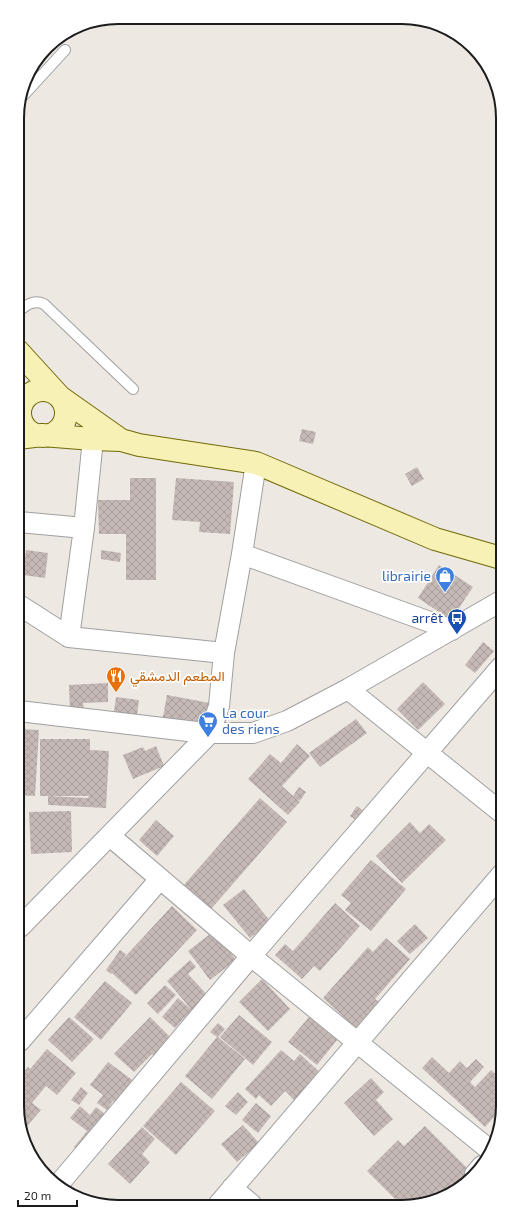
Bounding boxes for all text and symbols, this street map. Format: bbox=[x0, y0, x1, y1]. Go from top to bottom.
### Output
shop icon: librairie bbox=[434, 565, 456, 593]
place label: librairie bbox=[382, 567, 431, 584]
bus stop icon: arrêt bbox=[446, 607, 468, 635]
place label: arrêt bbox=[411, 609, 443, 626]
restaurant icon: المطعم الدمشقي bbox=[105, 665, 127, 693]
place label: المطعم الدمشقي bbox=[130, 667, 225, 688]
place label: La cour des riens bbox=[222, 704, 280, 737]
supermarket icon: La cour des riens bbox=[197, 710, 219, 738]
scale bar bbox=[18, 1182, 77, 1208]
text: 20 m bbox=[24, 1188, 51, 1202]

